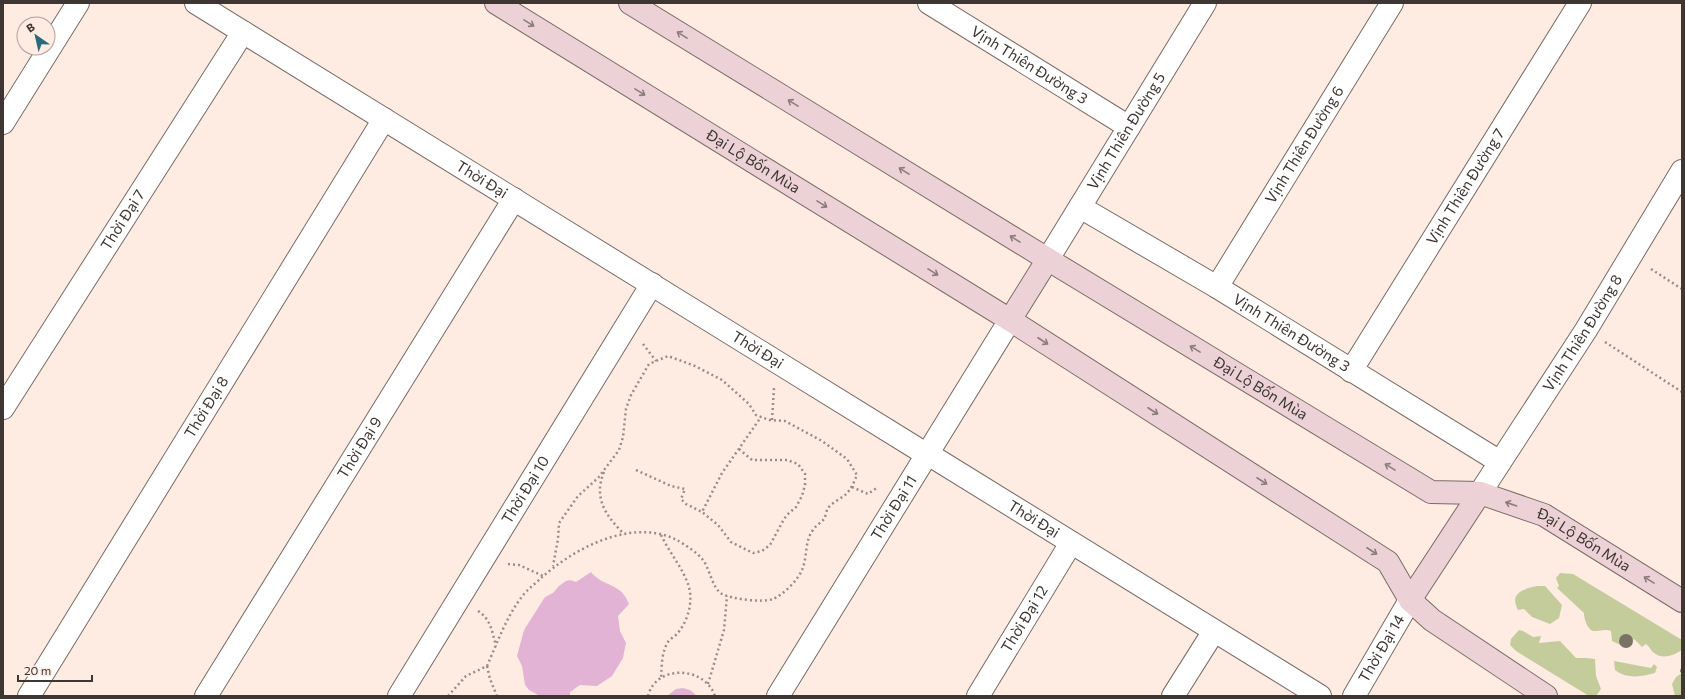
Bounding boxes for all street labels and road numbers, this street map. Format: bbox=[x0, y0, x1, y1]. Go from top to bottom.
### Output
street label: Vịnh Thiên Đường 3 bbox=[968, 21, 1092, 107]
street label: Vịnh Thiên Đường 5 bbox=[1083, 69, 1168, 192]
street label: Vịnh Thiên Đường 6 bbox=[1261, 82, 1347, 206]
street label: Đại Lộ Bốn Mùa bbox=[703, 124, 804, 196]
street label: Vịnh Thiên Đường 7 bbox=[1422, 125, 1508, 248]
street label: Thời Đại bbox=[453, 156, 511, 201]
street label: Thời Đại 7 bbox=[96, 186, 148, 253]
street label: Vịnh Thiên Đường 8 bbox=[1539, 271, 1625, 394]
street label: Vịnh Thiên Đường 3 bbox=[1230, 289, 1354, 375]
street label: Thời Đại bbox=[729, 326, 787, 372]
street label: Đại Lộ Bốn Mùa bbox=[1210, 352, 1311, 423]
street label: Thời Đại 8 bbox=[180, 373, 232, 441]
street label: Thời Đại 9 bbox=[333, 413, 385, 481]
street label: Thời Đại 10 bbox=[497, 452, 552, 526]
street label: Thời Đại 11 bbox=[866, 472, 920, 543]
street label: Thời Đại bbox=[1005, 496, 1063, 541]
street label: Đại Lộ Bốn Mùa bbox=[1534, 503, 1634, 575]
street label: Thời Đại 12 bbox=[997, 582, 1051, 655]
street label: Thời Đại 14 bbox=[1354, 611, 1408, 685]

